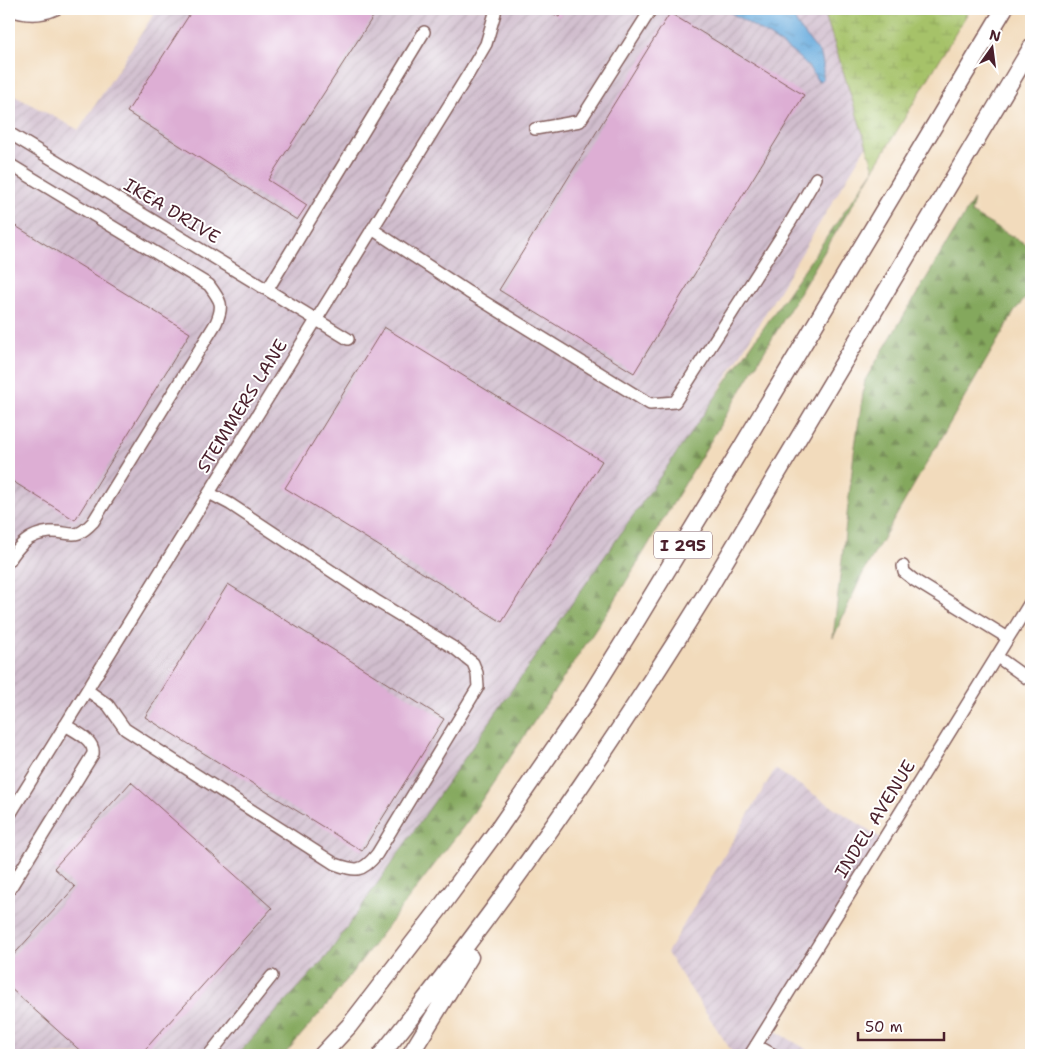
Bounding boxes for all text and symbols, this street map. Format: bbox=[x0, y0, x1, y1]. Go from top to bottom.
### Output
north arrow bbox=[968, 22, 1018, 72]
text: N bbox=[988, 25, 1003, 45]
street label: IKEA DRIVE bbox=[119, 173, 225, 249]
street label: STEMMERS LANE bbox=[191, 335, 293, 477]
road number: I 295 bbox=[654, 532, 712, 558]
street label: INDEL AVENUE bbox=[829, 755, 921, 883]
scale bar bbox=[858, 1009, 944, 1041]
text: 50 m bbox=[865, 1017, 903, 1037]

